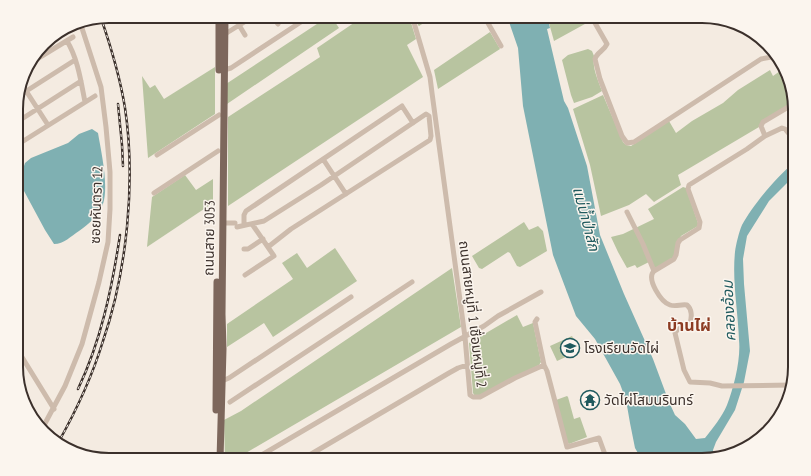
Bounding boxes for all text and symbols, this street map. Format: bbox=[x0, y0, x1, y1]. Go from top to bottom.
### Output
street label: ซอยหันตรา 12 bbox=[86, 166, 106, 244]
water label: แม่น้ำป่าสัก bbox=[569, 184, 605, 254]
street label: ถนนสาย 3053 bbox=[199, 200, 219, 276]
street label: ถนนสายหมู่ที่ 1 เชื่อมหมู่ที่ 2 bbox=[455, 239, 492, 389]
water label: คลองอ้อม bbox=[717, 278, 740, 342]
district label: บ้านไผ่ bbox=[667, 315, 711, 335]
school or university icon: โรงเรียนวัดไผ่ bbox=[559, 337, 581, 359]
place label: โรงเรียนวัดไผ่ bbox=[584, 339, 659, 357]
temple icon: วัดไผ่โสมนรินทร์ bbox=[579, 389, 601, 411]
place label: วัดไผ่โสมนรินทร์ bbox=[604, 391, 694, 409]

